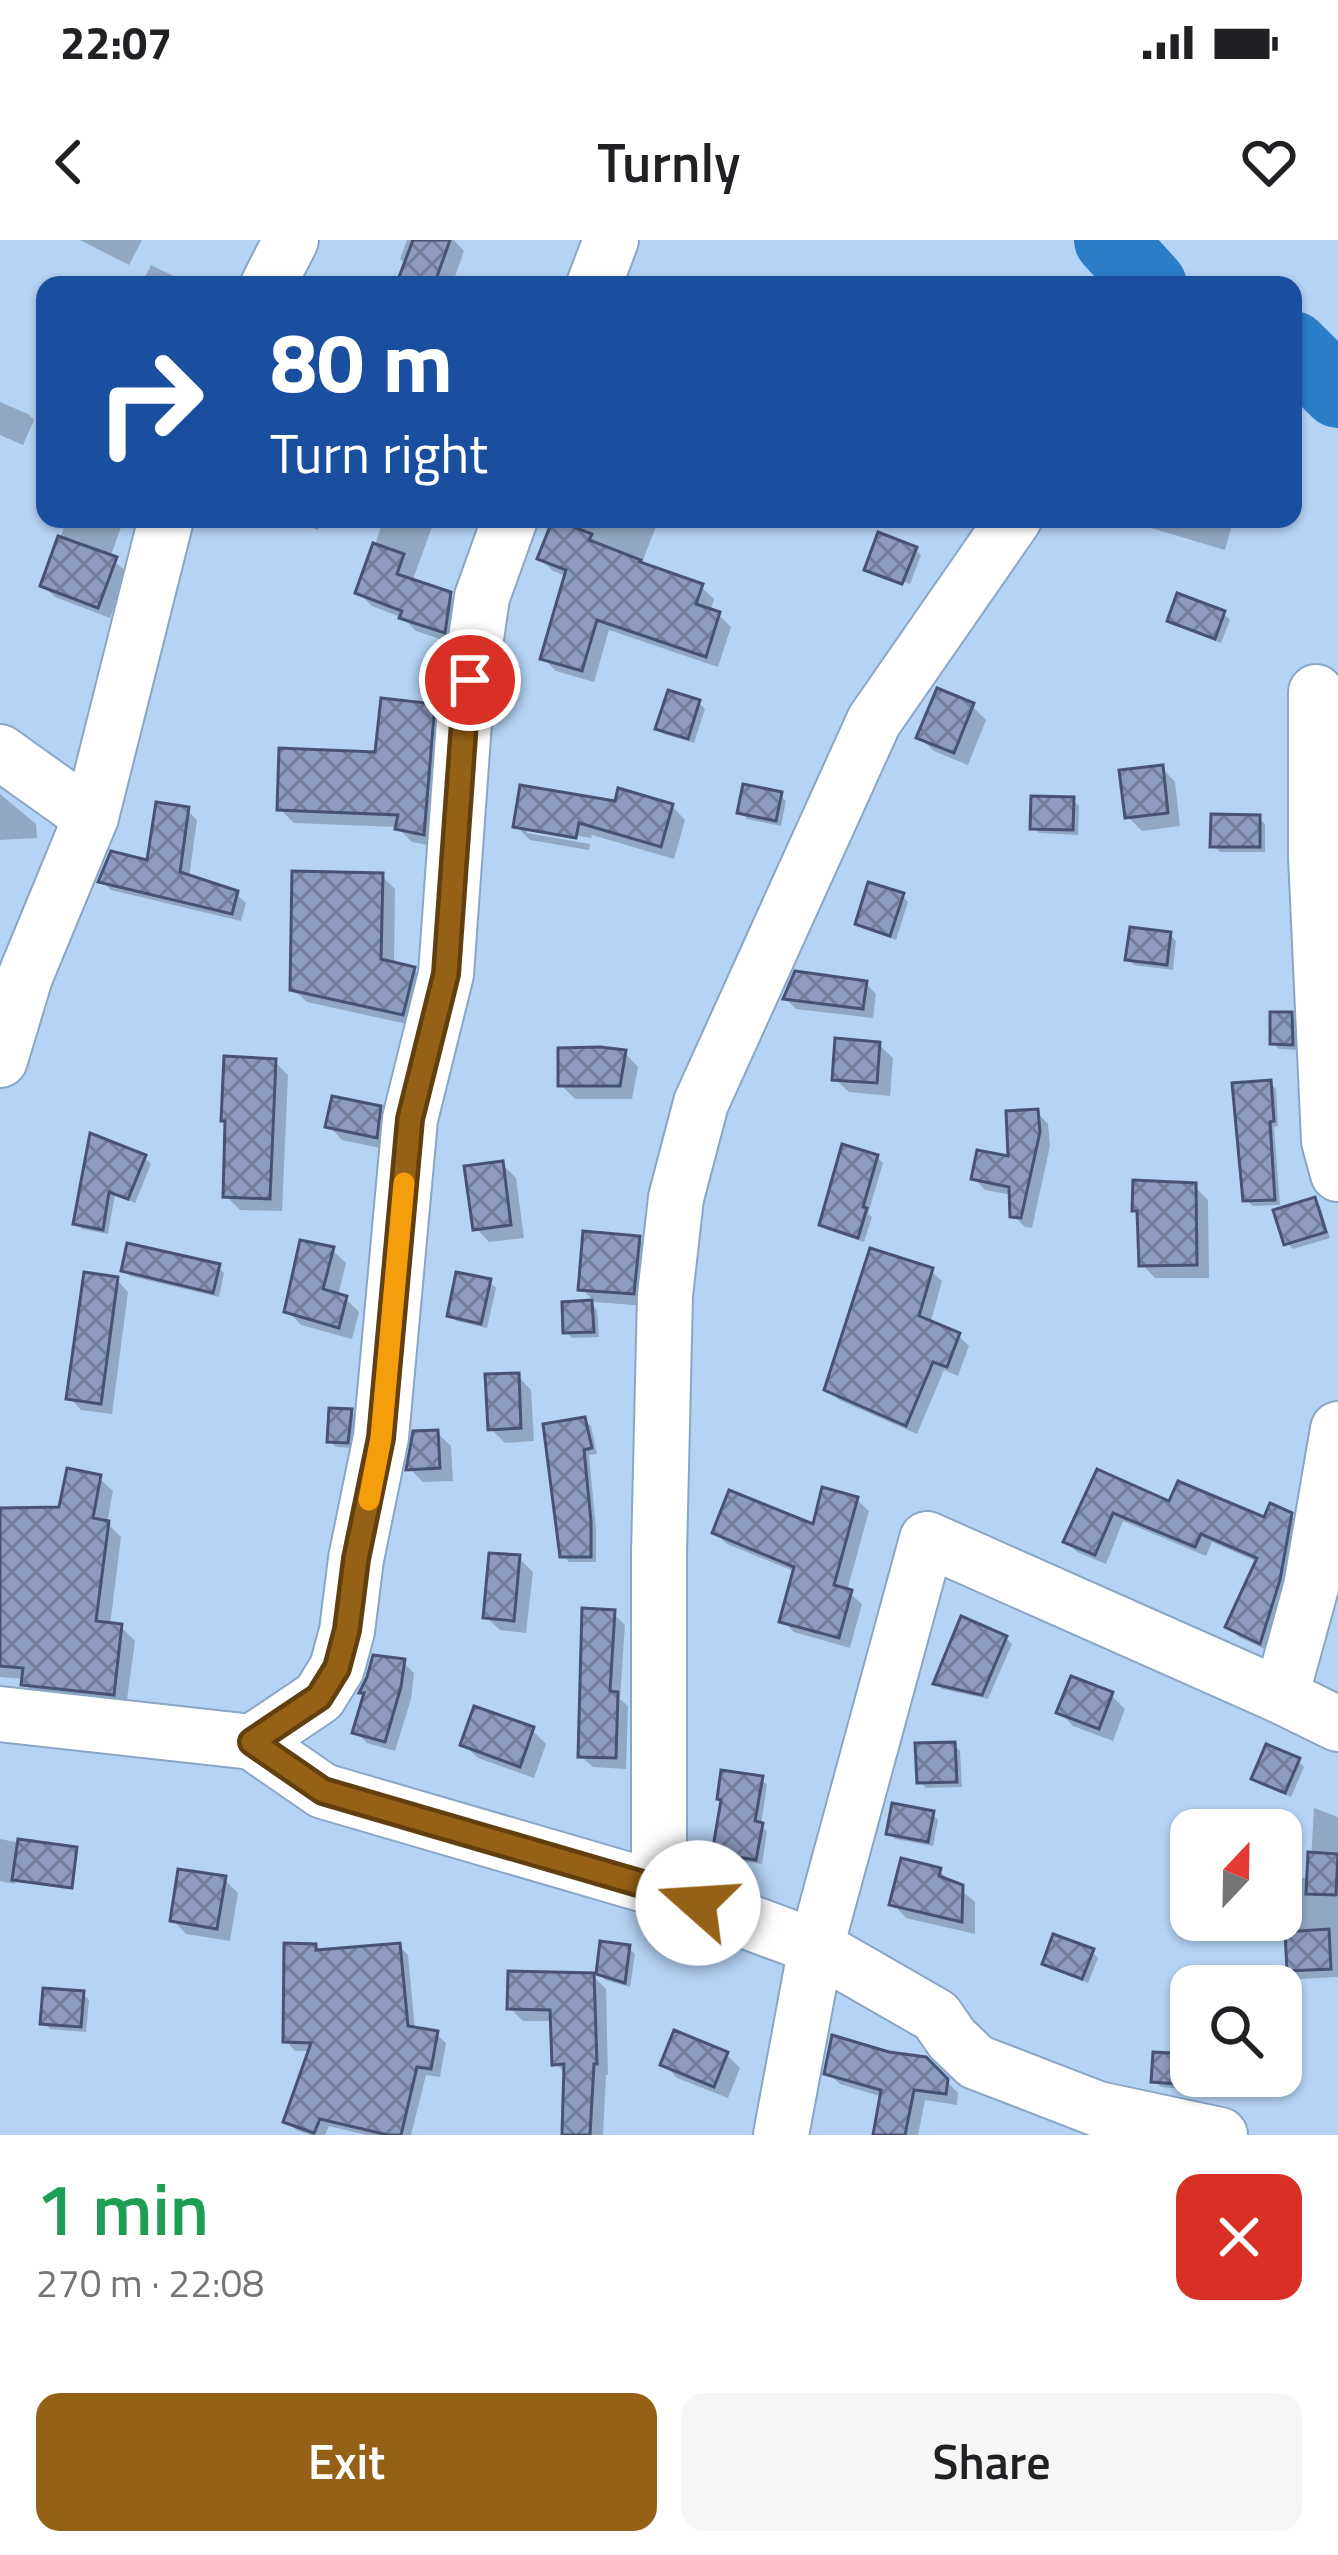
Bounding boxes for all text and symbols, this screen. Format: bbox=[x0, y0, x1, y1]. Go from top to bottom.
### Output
text: 22:07 bbox=[60, 8, 172, 76]
text: Turnly bbox=[597, 121, 741, 203]
icon: back bbox=[36, 129, 102, 195]
icon: heart bbox=[1236, 129, 1302, 195]
text: 80 m bbox=[270, 297, 453, 425]
icon: right bbox=[72, 324, 228, 480]
text: Turn right bbox=[270, 412, 488, 494]
pin bbox=[419, 629, 521, 731]
icon: arrive bbox=[437, 647, 503, 713]
north arrow bbox=[1170, 1809, 1302, 1941]
map controls bbox=[1170, 1809, 1302, 2097]
position arrow bbox=[635, 1840, 761, 1966]
button: search bbox=[1170, 1965, 1302, 2097]
text: 1 min bbox=[36, 2153, 209, 2263]
button: close bbox=[1176, 2174, 1302, 2300]
text: 270 m · 22:08 bbox=[36, 2253, 264, 2312]
button: Exit bbox=[36, 2393, 657, 2531]
button: Share bbox=[681, 2393, 1302, 2531]

